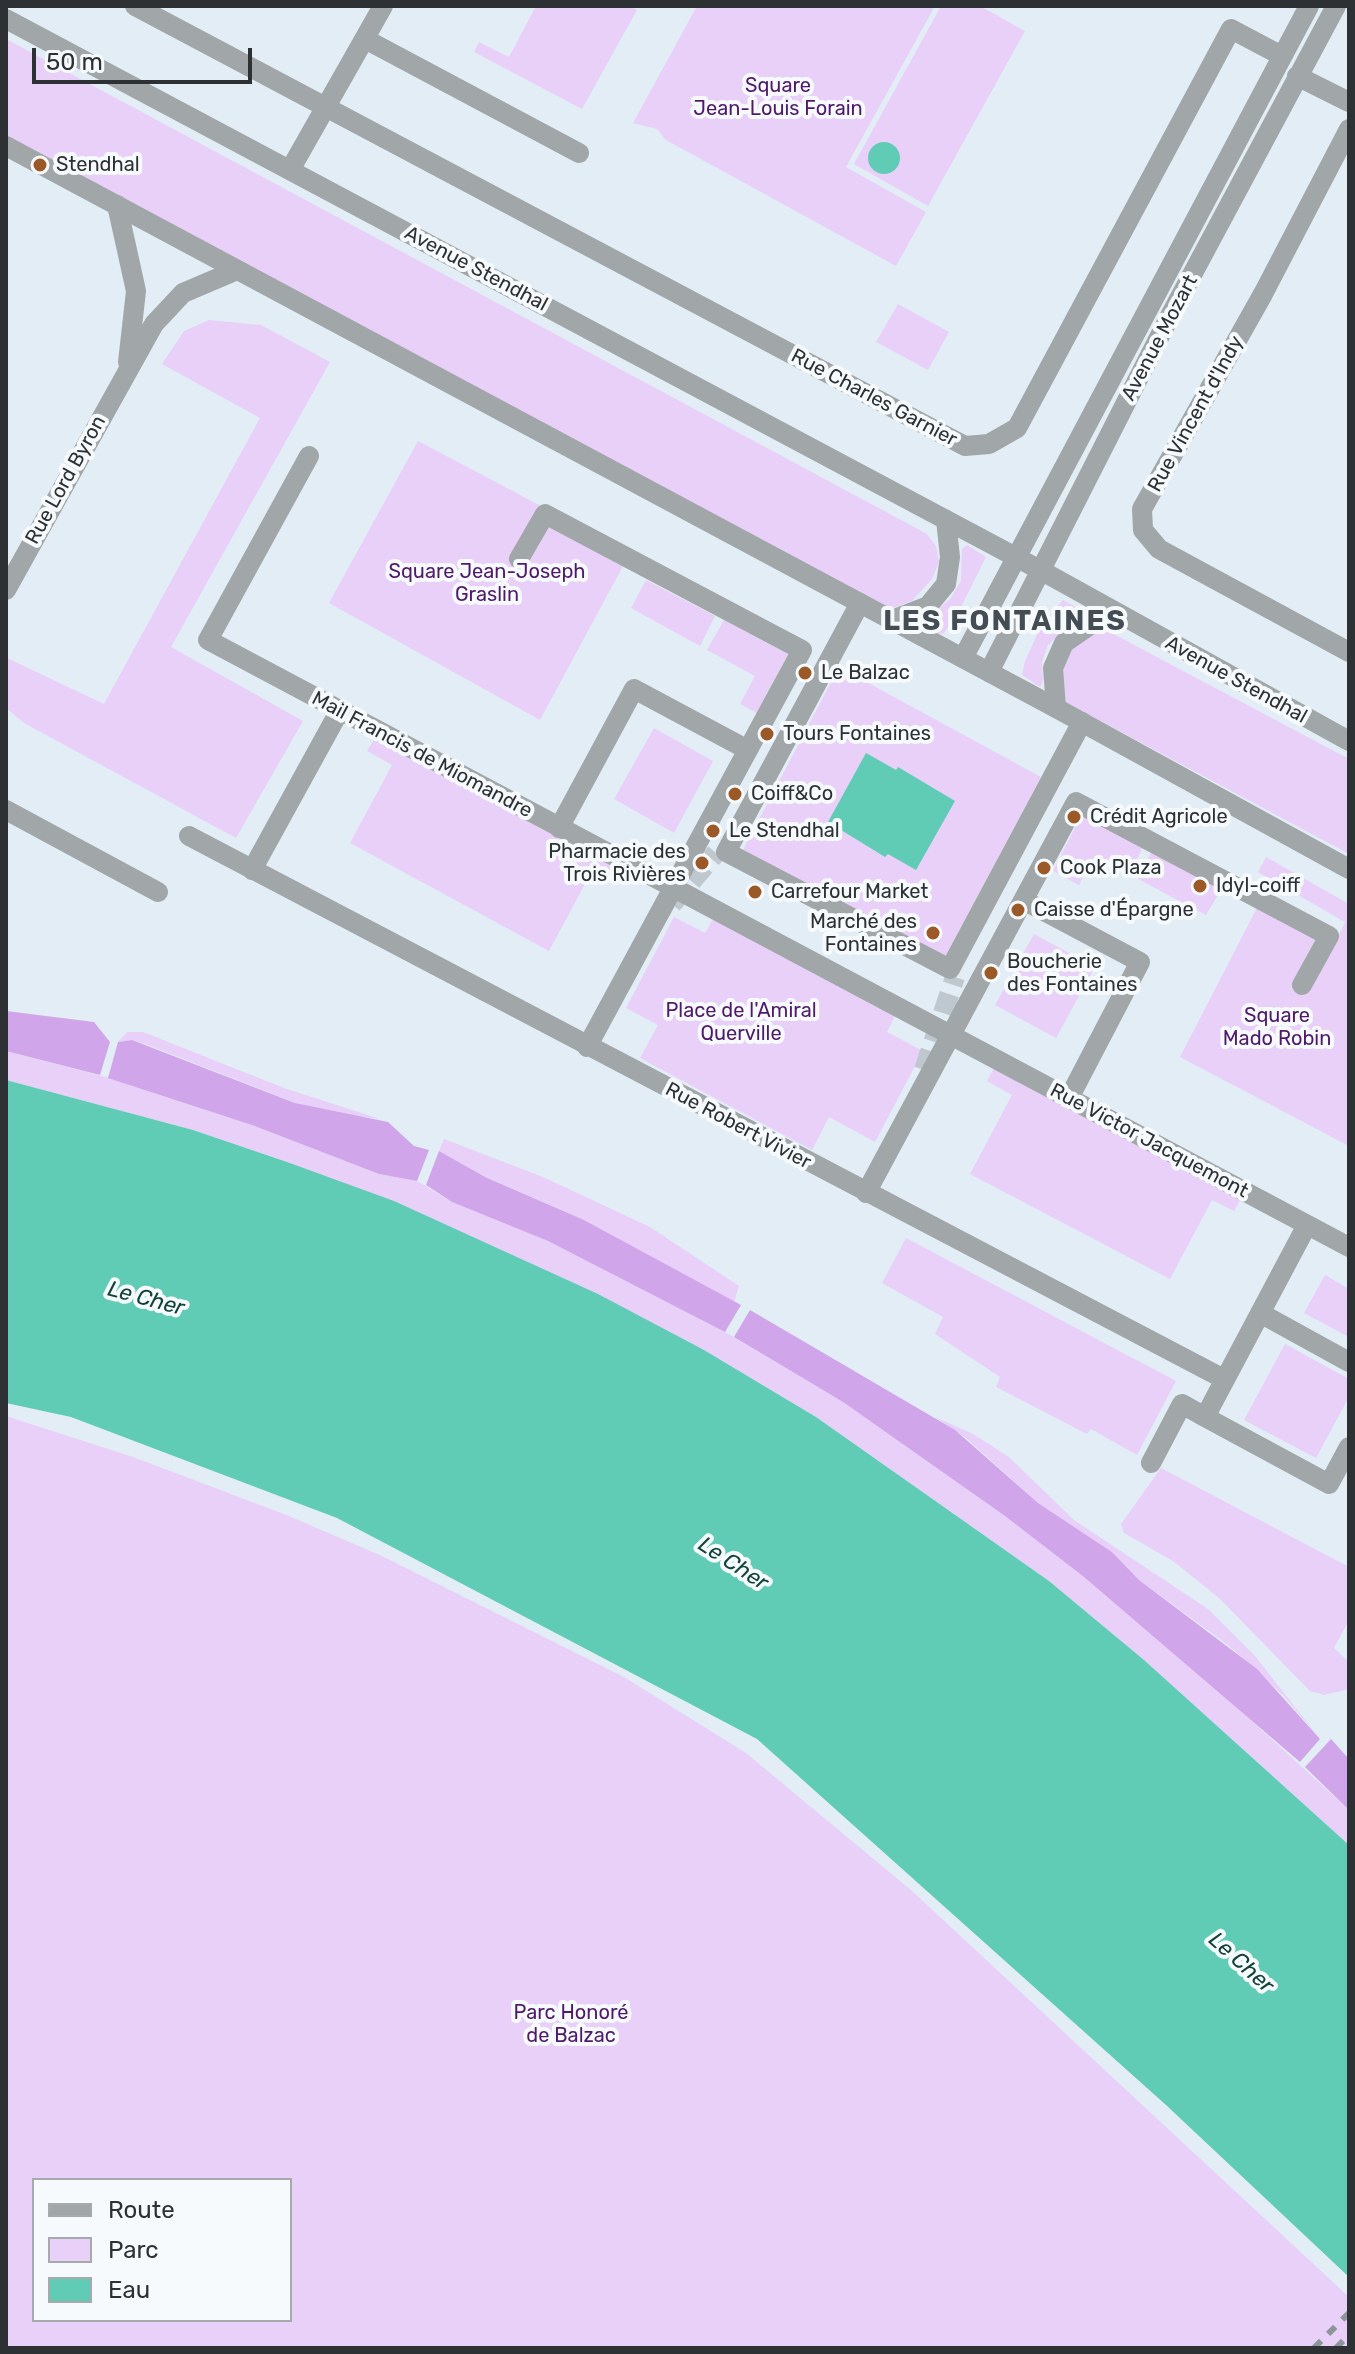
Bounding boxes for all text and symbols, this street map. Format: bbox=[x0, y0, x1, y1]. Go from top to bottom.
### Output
scale bar bbox=[36, 32, 256, 82]
text: 50 m bbox=[46, 48, 103, 76]
park label: Square Jean-Louis Forain bbox=[693, 74, 863, 121]
place label: Stendhal bbox=[56, 153, 140, 177]
marker: Stendhal bbox=[31, 156, 49, 174]
street label: Avenue Stendhal bbox=[400, 221, 552, 317]
street label: Avenue Mozart bbox=[1117, 271, 1203, 405]
street label: Rue Vincent d'Indy bbox=[1143, 332, 1249, 496]
street label: Rue Charles Garnier bbox=[787, 344, 961, 452]
street label: Rue Lord Byron bbox=[21, 411, 111, 549]
park label: Square Jean-Joseph Graslin bbox=[388, 560, 586, 607]
district label: LES FONTAINES bbox=[883, 605, 1127, 639]
street label: Avenue Stendhal bbox=[1161, 631, 1311, 729]
place label: Le Balzac bbox=[821, 661, 910, 685]
marker: Le Balzac bbox=[796, 664, 814, 682]
street label: Mail Francis de Miomandre bbox=[308, 687, 536, 823]
place label: Tours Fontaines bbox=[783, 722, 931, 746]
marker: Tours Fontaines bbox=[758, 725, 776, 743]
place label: Coiff&Co bbox=[751, 782, 833, 806]
marker: Coiff&Co bbox=[726, 785, 744, 803]
place label: Crédit Agricole bbox=[1090, 805, 1228, 829]
marker: Crédit Agricole bbox=[1065, 808, 1083, 826]
place label: Le Stendhal bbox=[729, 819, 840, 843]
marker: Le Stendhal bbox=[704, 822, 722, 840]
place label: Pharmacie des Trois Rivières bbox=[548, 840, 686, 887]
marker: Pharmacie des Trois Rivières bbox=[693, 854, 711, 872]
place label: Cook Plaza bbox=[1060, 856, 1161, 880]
marker: Cook Plaza bbox=[1035, 859, 1053, 877]
place label: Idyl-coiff bbox=[1216, 874, 1300, 898]
marker: Idyl-coiff bbox=[1191, 877, 1209, 895]
place label: Carrefour Market bbox=[771, 880, 928, 904]
marker: Carrefour Market bbox=[746, 883, 764, 901]
place label: Caisse d'Épargne bbox=[1034, 898, 1194, 922]
marker: Caisse d'Épargne bbox=[1009, 901, 1027, 919]
place label: Marché des Fontaines bbox=[810, 910, 917, 957]
marker: Marché des Fontaines bbox=[924, 924, 942, 942]
place label: Boucherie des Fontaines bbox=[1007, 950, 1137, 997]
marker: Boucherie des Fontaines bbox=[982, 964, 1000, 982]
park label: Place de l'Amiral Querville bbox=[665, 999, 817, 1046]
park label: Square Mado Robin bbox=[1223, 1004, 1331, 1051]
street label: Rue Robert Vivier bbox=[661, 1077, 815, 1175]
street label: Rue Victor Jacquemont bbox=[1046, 1079, 1252, 1203]
water label: Le Cher bbox=[105, 1276, 187, 1322]
water label: Le Cher bbox=[693, 1532, 773, 1596]
water label: Le Cher bbox=[1203, 1927, 1279, 1999]
park label: Parc Honoré de Balzac bbox=[514, 2001, 628, 2048]
legend bbox=[32, 2178, 292, 2322]
text: Route bbox=[108, 2196, 175, 2224]
text: Parc bbox=[108, 2236, 159, 2264]
text: Eau bbox=[108, 2276, 150, 2304]

